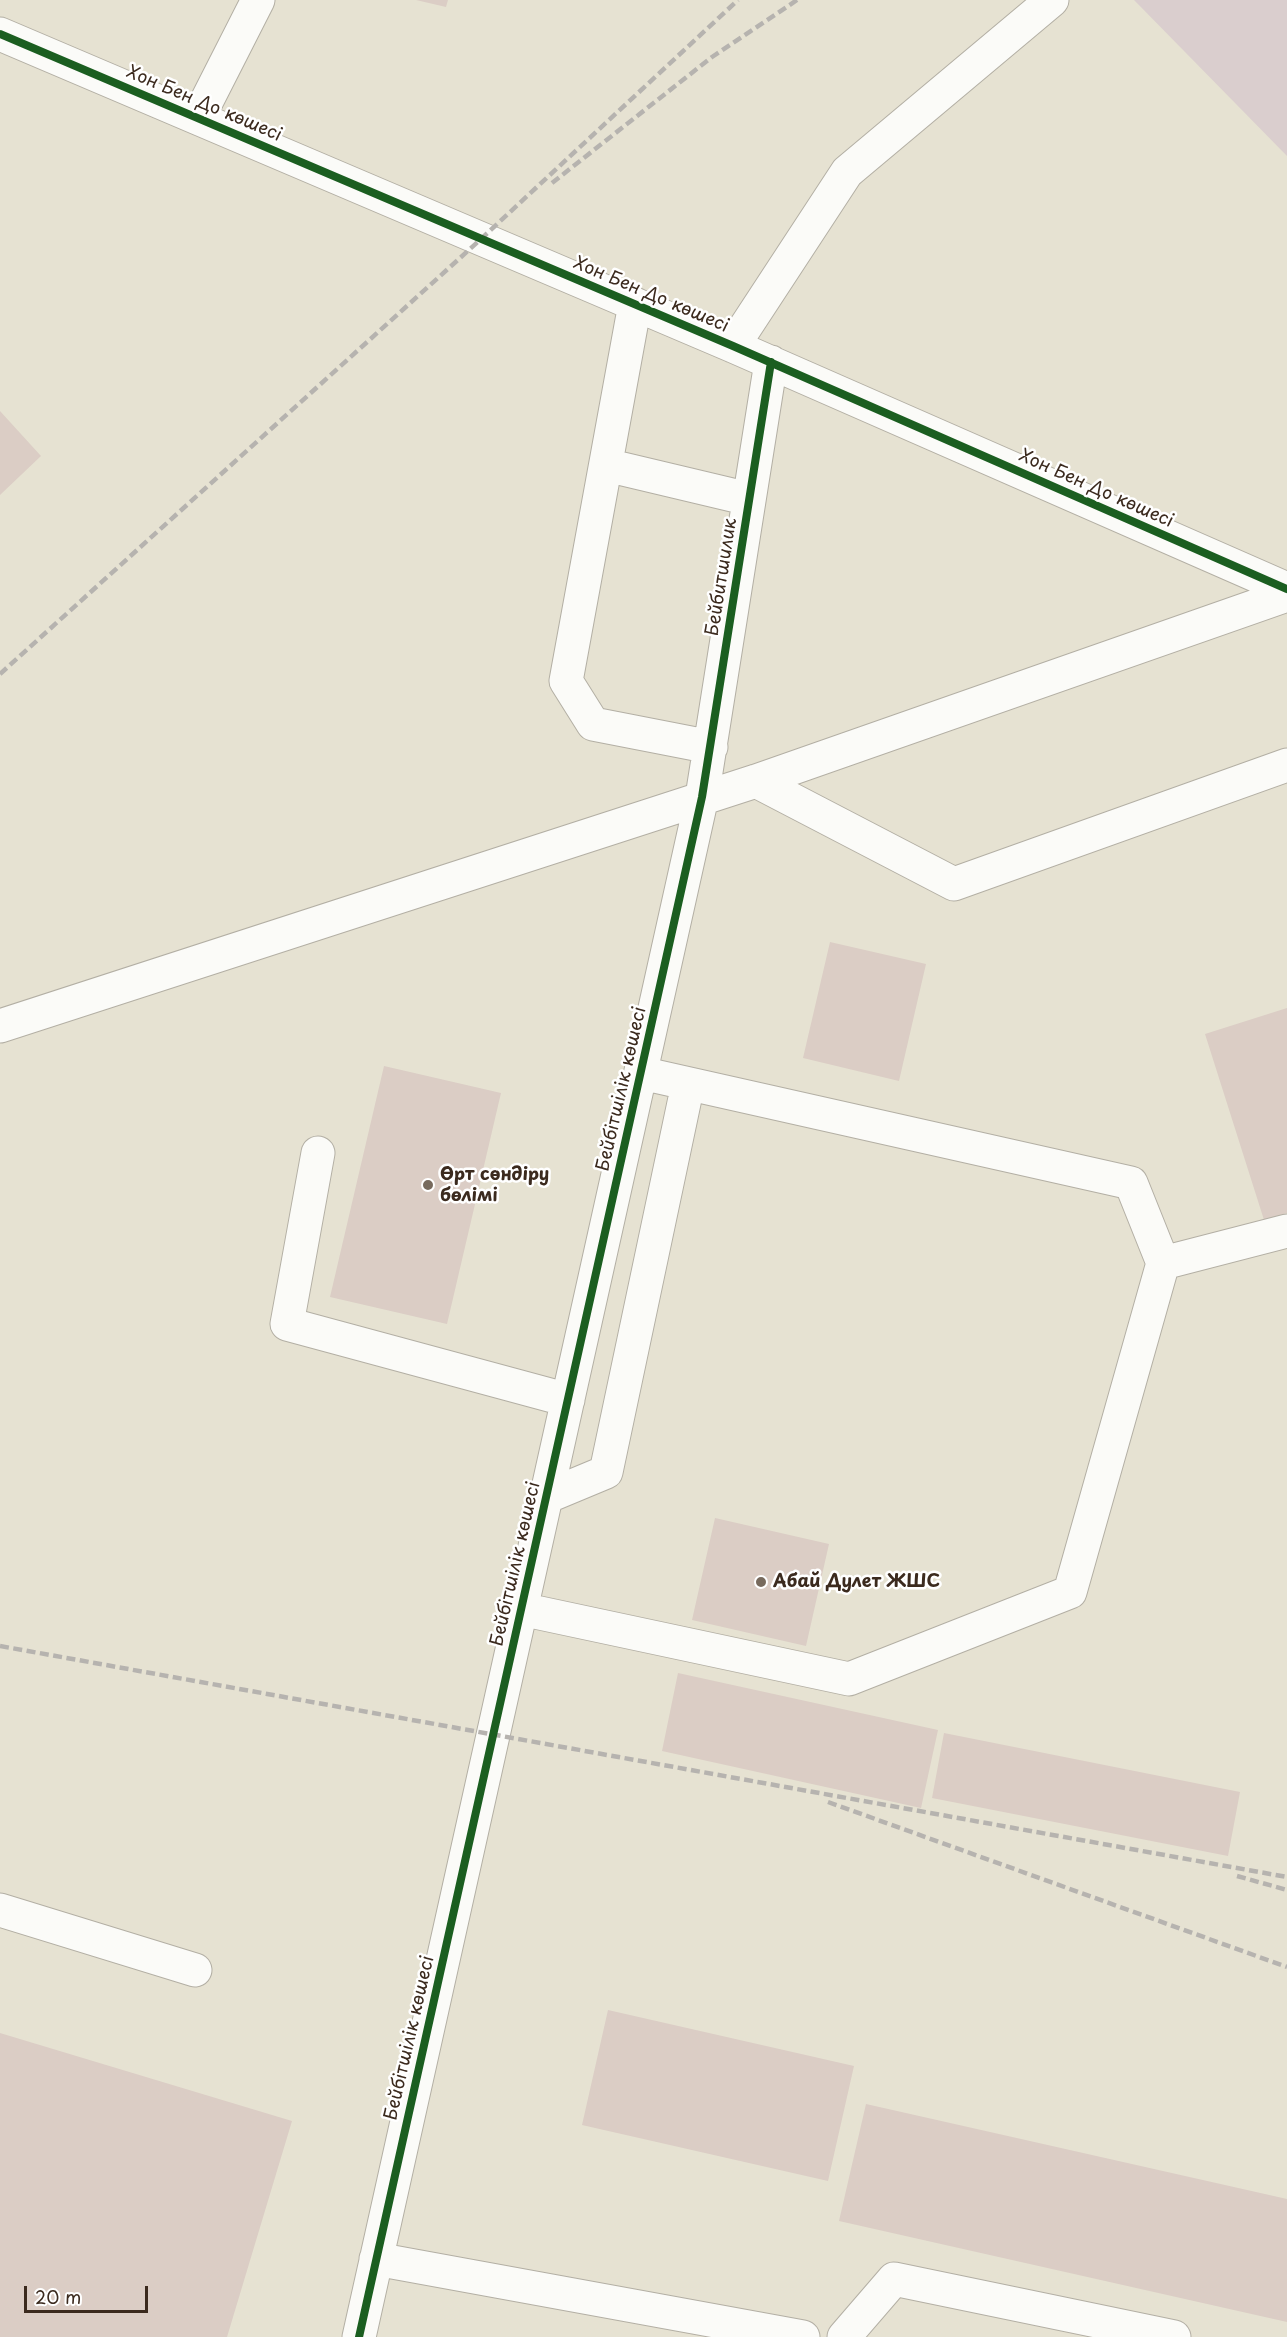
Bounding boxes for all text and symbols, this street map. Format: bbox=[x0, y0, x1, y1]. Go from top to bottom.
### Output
street label: Хон Бен До көшесі bbox=[123, 61, 285, 147]
street label: Хон Бен До көшесі bbox=[570, 252, 732, 338]
street label: Хон Бен До көшесі bbox=[1015, 445, 1177, 533]
street label: Бейбитшилик bbox=[702, 517, 742, 637]
street label: Бейбітшілік көшесі bbox=[593, 1005, 651, 1173]
place label: Өрт сөндіру бөлімі bbox=[440, 1164, 549, 1206]
marker: Өрт сөндіру бөлімі bbox=[421, 1178, 435, 1192]
street label: Бейбітшілік көшесі bbox=[487, 1480, 545, 1648]
place label: Абай Дулет ЖШС bbox=[773, 1571, 940, 1593]
marker: Абай Дулет ЖШС bbox=[754, 1575, 768, 1589]
street label: Бейбітшілік көшесі bbox=[381, 1954, 439, 2122]
scale bar bbox=[27, 2274, 152, 2312]
text: 20 m bbox=[35, 2283, 81, 2310]

